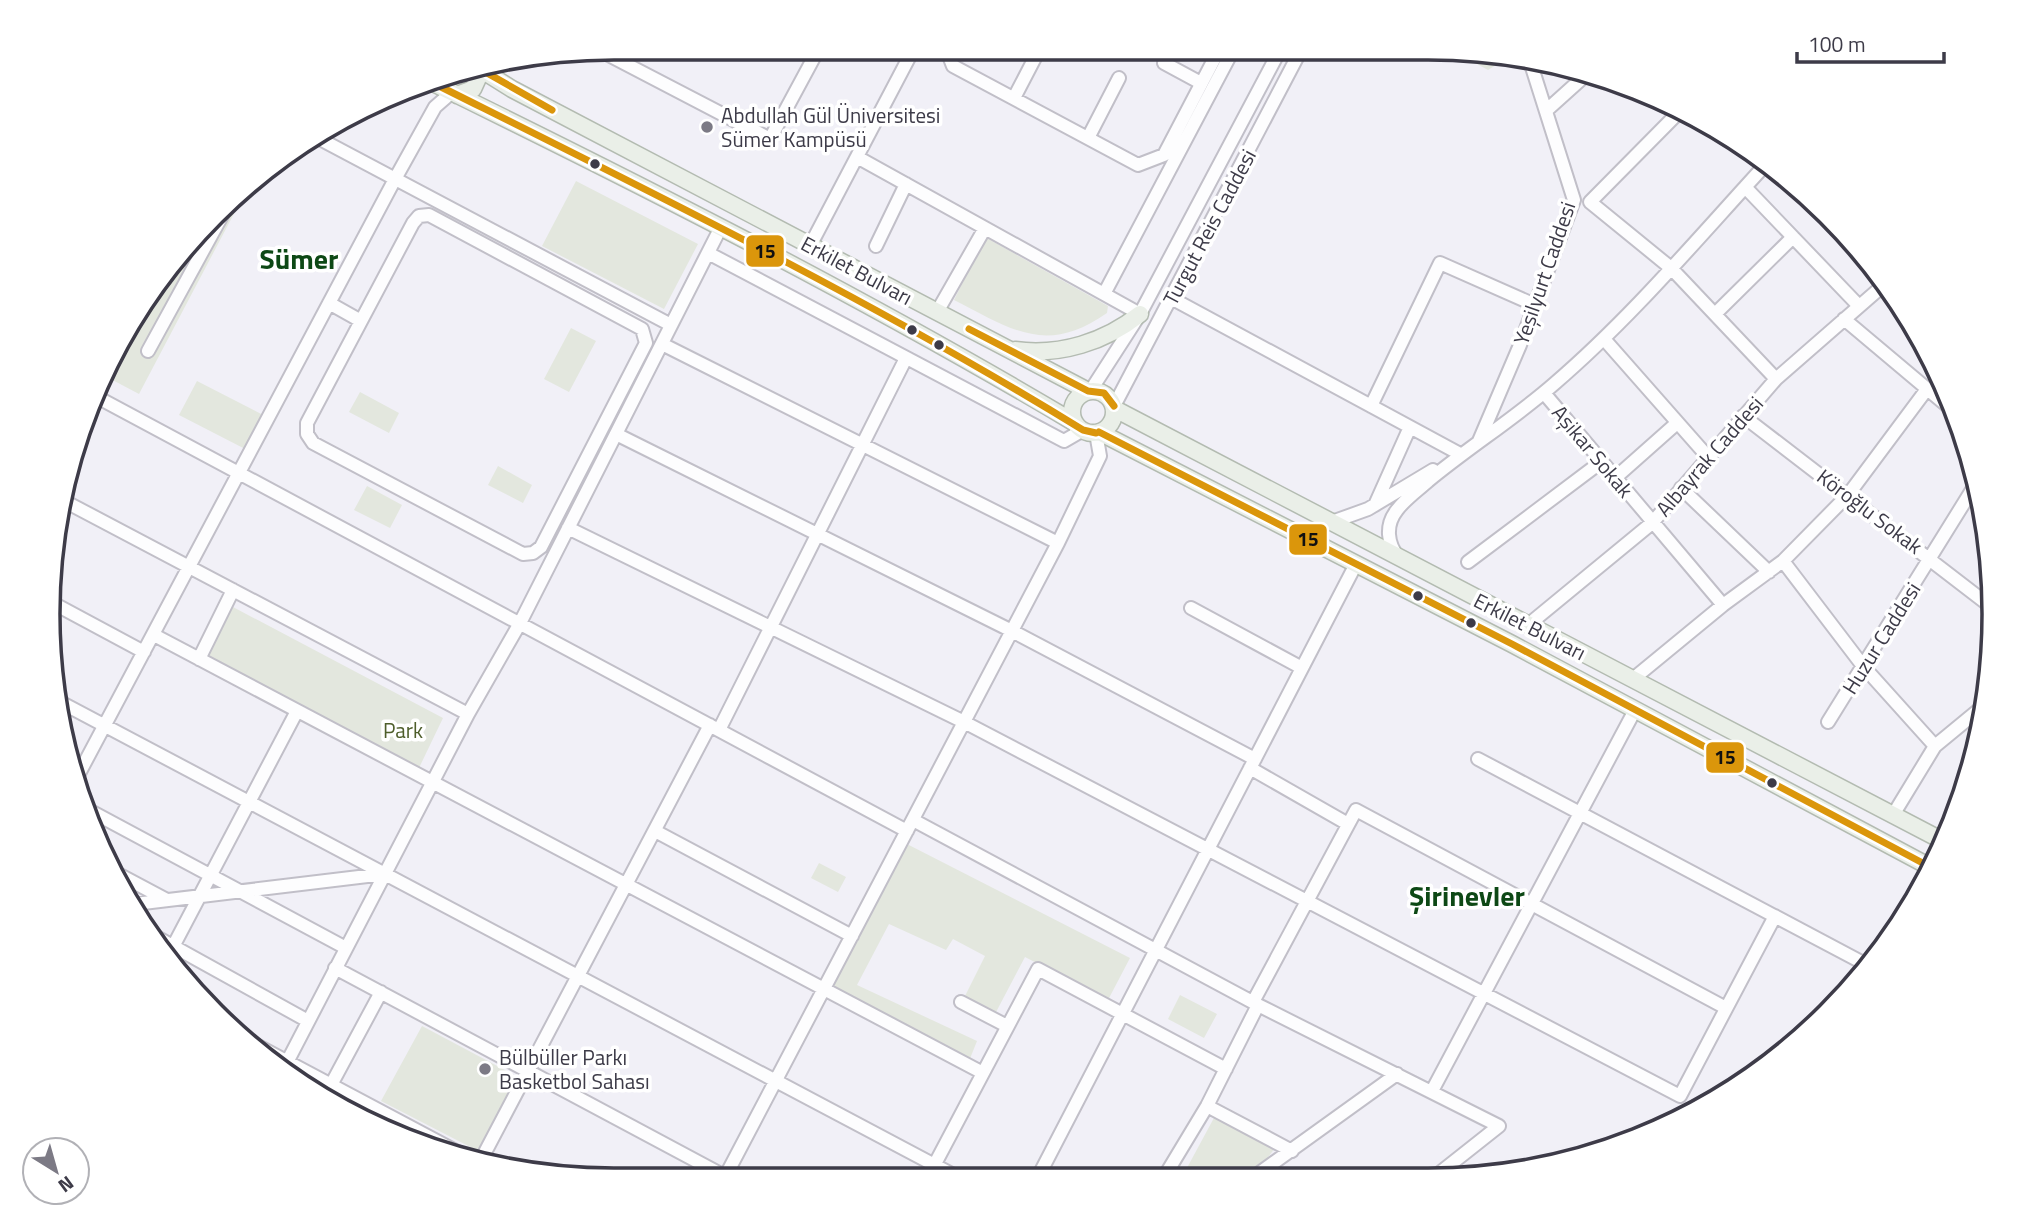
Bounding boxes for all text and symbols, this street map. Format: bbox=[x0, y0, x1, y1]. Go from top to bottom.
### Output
scale bar bbox=[1797, 21, 1944, 65]
text: 100 m bbox=[1808, 28, 1865, 60]
place label: Abdullah Gül Üniversitesi Sümer Kampüsü bbox=[721, 99, 940, 155]
marker: Abdullah Gül Üniversitesi Sümer Kampüsü bbox=[699, 119, 715, 135]
street label: Turgut Reis Caddesi bbox=[1154, 143, 1264, 311]
unlabelled marker bbox=[588, 157, 602, 171]
street label: Yeşilyurt Caddesi bbox=[1505, 197, 1583, 349]
street label: Erkilet Bulvarı bbox=[796, 227, 918, 313]
line badge: 15 bbox=[745, 234, 785, 268]
text: 15 bbox=[754, 236, 776, 265]
district label: Sümer bbox=[260, 237, 338, 280]
unlabelled marker bbox=[905, 323, 919, 337]
unlabelled marker bbox=[932, 338, 946, 352]
street label: Albayrak Caddesi bbox=[1648, 389, 1770, 523]
street label: Aşikar Sokak bbox=[1545, 398, 1641, 504]
street label: Köroğlu Sokak bbox=[1810, 461, 1930, 561]
line badge: 15 bbox=[1288, 523, 1328, 556]
text: 15 bbox=[1297, 524, 1319, 553]
street label: Huzur Caddesi bbox=[1834, 576, 1928, 700]
street label: Erkilet Bulvarı bbox=[1468, 584, 1592, 668]
unlabelled marker bbox=[1411, 589, 1425, 603]
unlabelled marker bbox=[1464, 616, 1478, 630]
park label: Park bbox=[383, 714, 423, 746]
line badge: 15 bbox=[1705, 741, 1745, 774]
text: 15 bbox=[1714, 742, 1736, 771]
unlabelled marker bbox=[1765, 776, 1779, 790]
district label: Şirinevler bbox=[1409, 874, 1525, 917]
place label: Bülbüller Parkı Basketbol Sahası bbox=[499, 1041, 650, 1097]
marker: Bülbüller Parkı Basketbol Sahası bbox=[477, 1061, 493, 1077]
north arrow bbox=[21, 1136, 91, 1206]
text: N bbox=[53, 1169, 81, 1201]

